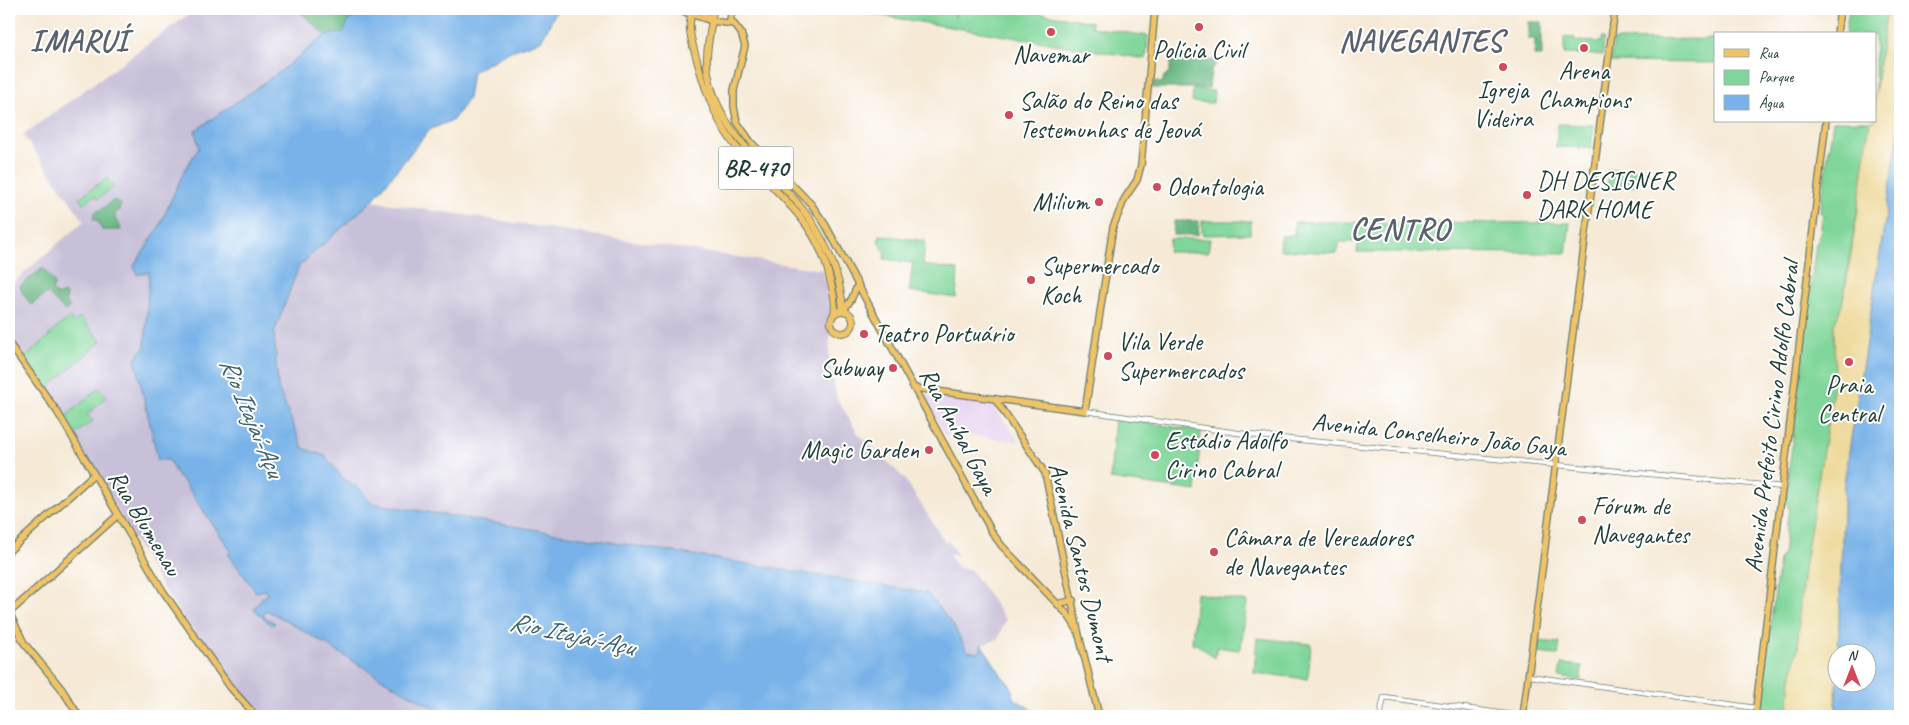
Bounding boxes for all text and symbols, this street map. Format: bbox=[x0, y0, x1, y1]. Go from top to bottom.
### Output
marker: Polícia Civil bbox=[1193, 21, 1205, 33]
district label: IMARUÍ bbox=[30, 22, 134, 60]
district label: NAVEGANTES bbox=[1339, 22, 1509, 60]
marker: Navemar bbox=[1045, 26, 1057, 38]
legend bbox=[1714, 32, 1876, 122]
place label: Polícia Civil bbox=[1153, 34, 1250, 66]
place label: Navemar bbox=[1013, 39, 1091, 71]
marker: Arena Champions bbox=[1578, 42, 1590, 54]
text: Rua bbox=[1759, 44, 1779, 63]
place label: Arena Champions bbox=[1538, 55, 1633, 116]
marker: Igreja Videira bbox=[1497, 61, 1509, 73]
text: Parque bbox=[1759, 68, 1795, 87]
place label: Igreja Videira bbox=[1473, 74, 1535, 135]
place label: Salão do Reino das Testemunhas de Jeová bbox=[1019, 85, 1202, 146]
text: Água bbox=[1759, 94, 1784, 113]
marker: Salão do Reino das Testemunhas de Jeová bbox=[1003, 109, 1015, 121]
road number: BR-470 bbox=[718, 146, 794, 190]
place label: DH DESIGNER DARK HOME bbox=[1537, 165, 1677, 226]
place label: Odontologia bbox=[1167, 171, 1265, 203]
marker: Odontologia bbox=[1151, 181, 1163, 193]
place label: Milium bbox=[1033, 186, 1091, 218]
marker: DH DESIGNER DARK HOME bbox=[1521, 189, 1533, 201]
marker: Milium bbox=[1093, 196, 1105, 208]
district label: CENTRO bbox=[1350, 210, 1453, 248]
place label: Supermercado Koch bbox=[1041, 250, 1161, 311]
street label: Avenida Prefeito Cirino Adolfo Cabral bbox=[1737, 255, 1808, 575]
marker: Supermercado Koch bbox=[1025, 274, 1037, 286]
place label: Teatro Portuário bbox=[874, 318, 1016, 350]
place label: Vila Verde Supermercados bbox=[1118, 326, 1246, 387]
marker: Teatro Portuário bbox=[858, 328, 870, 340]
marker: Vila Verde Supermercados bbox=[1102, 350, 1114, 362]
water label: Rio Itajaí-Açu bbox=[212, 352, 294, 486]
place label: Subway bbox=[820, 352, 885, 384]
marker: Praia Central bbox=[1843, 356, 1855, 368]
marker: Subway bbox=[887, 362, 899, 374]
street label: Rua Aníbal Gaya bbox=[912, 362, 1007, 502]
place label: Praia Central bbox=[1818, 369, 1885, 430]
street label: Avenida Conselheiro João Gaya bbox=[1310, 406, 1570, 465]
place label: Estádio Adolfo Cirino Cabral bbox=[1165, 425, 1288, 486]
place label: Magic Garden bbox=[801, 434, 920, 466]
marker: Magic Garden bbox=[923, 444, 935, 456]
marker: Estádio Adolfo Cirino Cabral bbox=[1149, 449, 1161, 461]
street label: Avenida Santos Dumont bbox=[1041, 460, 1122, 668]
street label: Rua Blumenau bbox=[101, 464, 190, 583]
place label: Fórum de Navegantes bbox=[1592, 490, 1692, 551]
marker: Fórum de Navegantes bbox=[1576, 514, 1588, 526]
place label: Câmara de Vereadores de Navegantes bbox=[1224, 522, 1415, 583]
marker: Câmara de Vereadores de Navegantes bbox=[1208, 546, 1220, 558]
water label: Rio Itajaí-Açu bbox=[507, 605, 641, 664]
north arrow bbox=[1826, 642, 1876, 692]
text: N bbox=[1848, 647, 1859, 664]

